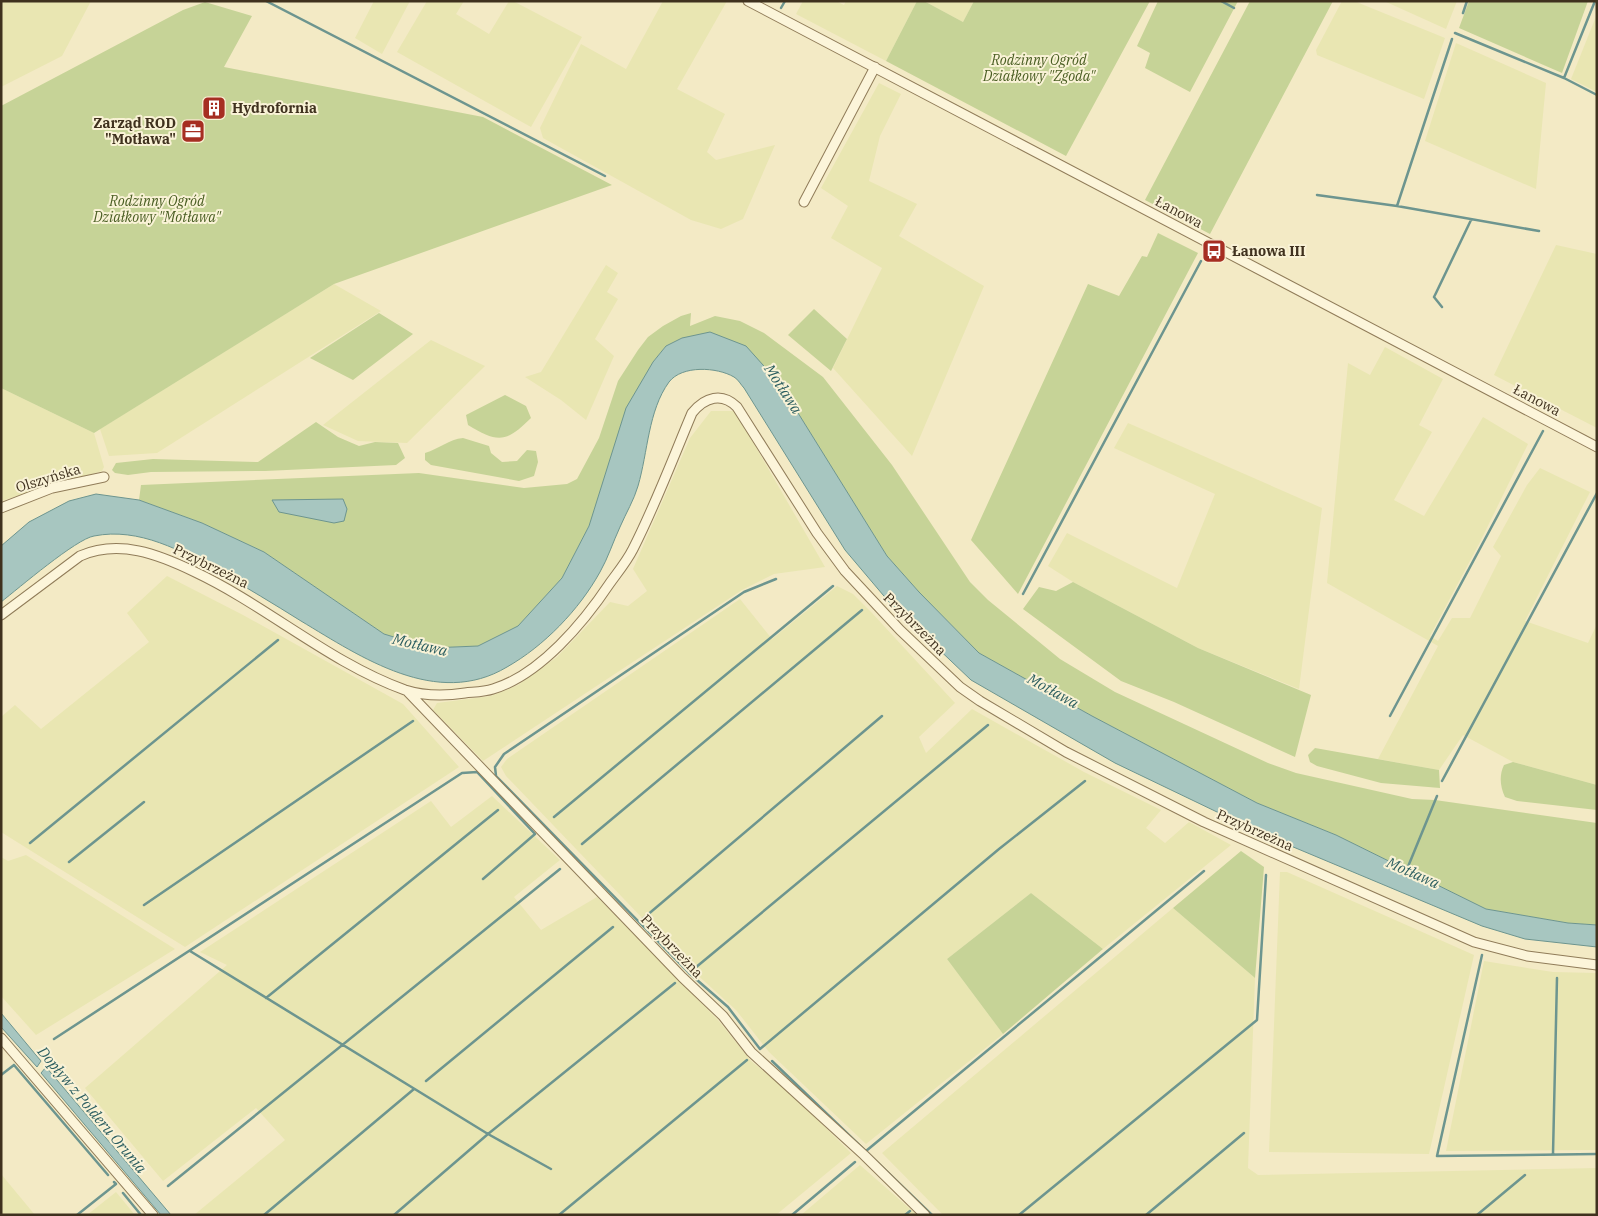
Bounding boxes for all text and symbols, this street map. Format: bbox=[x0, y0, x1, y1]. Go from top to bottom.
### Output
park label: Rodzinny Ogród Działkowy "Zgoda" bbox=[982, 51, 1097, 85]
building icon: Hydrofornia bbox=[201, 95, 227, 121]
place label: Hydrofornia bbox=[232, 99, 317, 117]
place label: Zarząd ROD "Motława" bbox=[93, 114, 176, 148]
office icon: Zarząd ROD "Motława" bbox=[180, 118, 206, 144]
park label: Rodzinny Ogród Działkowy "Motława" bbox=[92, 192, 222, 226]
street label: Łanowa bbox=[1152, 192, 1206, 232]
bus stop icon: Łanowa III bbox=[1201, 238, 1227, 264]
place label: Łanowa III bbox=[1232, 242, 1305, 260]
water label: Motława bbox=[760, 359, 807, 418]
street label: Łanowa bbox=[1510, 380, 1564, 420]
street label: Olszyńska bbox=[13, 460, 83, 496]
street label: Przybrzeżna bbox=[170, 540, 252, 592]
street label: Przybrzeżna bbox=[880, 589, 951, 660]
water label: Motława bbox=[390, 629, 450, 660]
water label: Motława bbox=[1023, 668, 1083, 713]
street label: Przybrzeżna bbox=[1214, 805, 1296, 855]
water label: Motława bbox=[1383, 852, 1443, 893]
street label: Przybrzeżna bbox=[637, 910, 707, 982]
water label: Dopływ z Polderu Orunia bbox=[33, 1041, 152, 1178]

